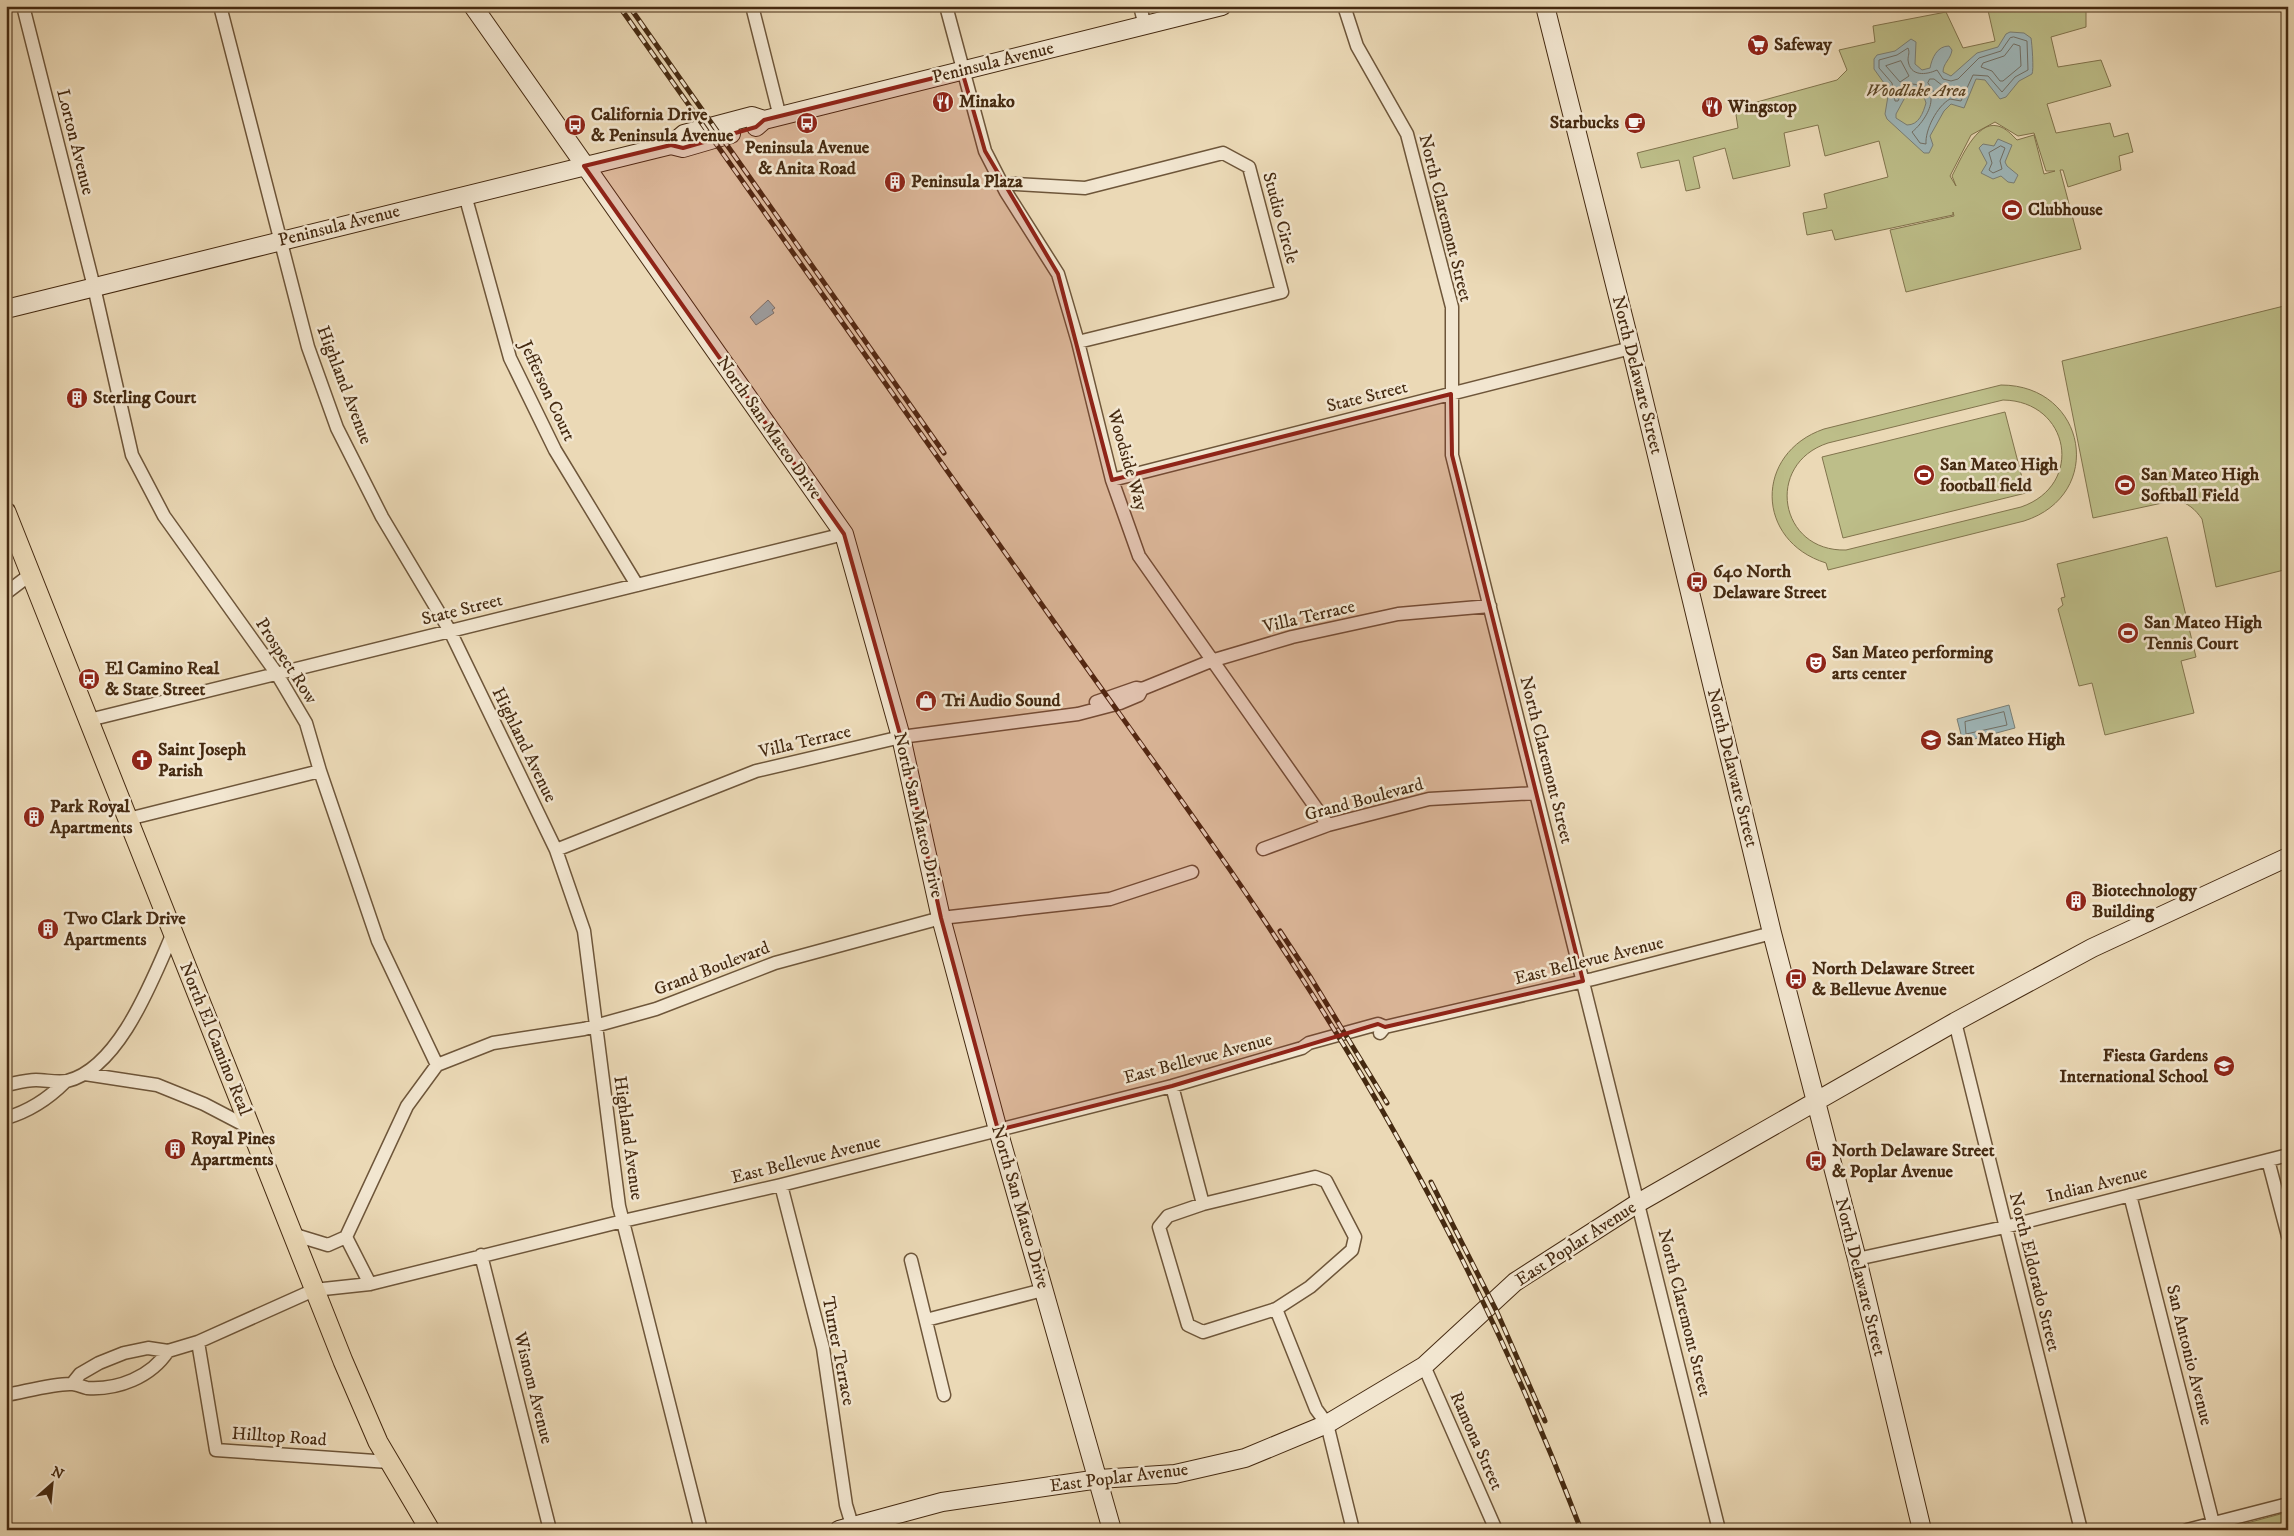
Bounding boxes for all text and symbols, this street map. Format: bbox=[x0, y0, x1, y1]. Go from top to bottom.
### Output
supermarket icon: Safeway bbox=[1746, 33, 1770, 57]
place label: Safeway bbox=[1774, 34, 1832, 56]
street label: Peninsula Avenue bbox=[930, 37, 1056, 89]
park label: Woodlake Area bbox=[1866, 80, 1966, 102]
street label: Lorton Avenue bbox=[51, 87, 99, 197]
restaurant icon: Minako bbox=[931, 90, 955, 114]
place label: Minako bbox=[959, 91, 1015, 113]
restaurant icon: Wingstop bbox=[1700, 95, 1724, 119]
place label: Wingstop bbox=[1727, 96, 1797, 118]
place label: California Drive & Peninsula Avenue bbox=[591, 104, 734, 147]
bus stop icon: Peninsula Avenue & Anita Road bbox=[795, 111, 819, 135]
cafe icon: Starbucks bbox=[1623, 111, 1647, 135]
place label: Starbucks bbox=[1550, 112, 1619, 134]
bus stop icon: California Drive & Peninsula Avenue bbox=[563, 113, 587, 137]
street label: North Claremont Street bbox=[1414, 132, 1477, 304]
place label: Peninsula Avenue & Anita Road bbox=[745, 137, 870, 180]
building icon: Peninsula Plaza bbox=[883, 170, 907, 194]
street label: Studio Circle bbox=[1257, 170, 1303, 266]
place label: Peninsula Plaza bbox=[911, 171, 1023, 193]
sports icon: Clubhouse bbox=[2000, 198, 2024, 222]
place label: Clubhouse bbox=[2028, 199, 2103, 221]
street label: Peninsula Avenue bbox=[276, 200, 402, 252]
street label: North Delaware Street bbox=[1607, 294, 1667, 457]
street label: Highland Avenue bbox=[311, 323, 377, 447]
street label: Jefferson Court bbox=[513, 335, 580, 445]
street label: North San Mateo Drive bbox=[711, 352, 827, 504]
street label: State Street bbox=[1324, 376, 1410, 418]
building icon: Sterling Court bbox=[65, 386, 89, 410]
place label: Sterling Court bbox=[93, 387, 196, 409]
street label: Woodside Way bbox=[1102, 406, 1152, 514]
place label: San Mateo High football field bbox=[1939, 454, 2059, 497]
sports icon: San Mateo High football field bbox=[1912, 463, 1936, 487]
place label: San Mateo High Softball Field bbox=[2141, 464, 2260, 507]
sports icon: San Mateo High Softball Field bbox=[2113, 473, 2137, 497]
place label: 640 North Delaware Street bbox=[1713, 561, 1827, 604]
bus stop icon: 640 North Delaware Street bbox=[1685, 570, 1709, 594]
street label: State Street bbox=[419, 589, 505, 631]
street label: Villa Terrace bbox=[1260, 596, 1357, 638]
place label: San Mateo High Tennis Court bbox=[2143, 612, 2263, 655]
street label: Prospect Row bbox=[250, 614, 322, 708]
sports icon: San Mateo High Tennis Court bbox=[2116, 621, 2140, 645]
place label: San Mateo performing arts center bbox=[1832, 642, 1994, 685]
theatre icon: San Mateo performing arts center bbox=[1804, 651, 1828, 675]
place label: El Camino Real & State Street bbox=[105, 658, 220, 701]
bus stop icon: El Camino Real & State Street bbox=[77, 667, 101, 691]
street label: North Claremont Street bbox=[1515, 674, 1578, 846]
street label: Highland Avenue bbox=[487, 684, 561, 806]
street label: North Delaware Street bbox=[1702, 687, 1762, 850]
shop icon: Tri Audio Sound bbox=[914, 689, 938, 713]
place label: Tri Audio Sound bbox=[941, 690, 1062, 712]
street label: Villa Terrace bbox=[756, 721, 853, 763]
school or university icon: San Mateo High bbox=[1919, 728, 1943, 752]
place label: San Mateo High bbox=[1947, 729, 2066, 751]
street label: North San Mateo Drive bbox=[888, 730, 948, 900]
place label: Saint Joseph Parish bbox=[158, 739, 247, 782]
church icon: Saint Joseph Parish bbox=[130, 748, 154, 772]
street label: Grand Boulevard bbox=[1302, 774, 1426, 826]
place label: Park Royal Apartments bbox=[49, 796, 133, 839]
building icon: Park Royal Apartments bbox=[22, 805, 46, 829]
place label: Biotechnology Building bbox=[2092, 880, 2197, 923]
building icon: Biotechnology Building bbox=[2064, 889, 2088, 913]
place label: Two Clark Drive Apartments bbox=[63, 908, 186, 951]
building icon: Two Clark Drive Apartments bbox=[36, 917, 60, 941]
street label: East Bellevue Avenue bbox=[1512, 932, 1666, 990]
street label: Grand Boulevard bbox=[651, 937, 773, 1001]
place label: North Delaware Street & Bellevue Avenue bbox=[1812, 958, 1975, 1001]
street label: North El Camino Real bbox=[174, 959, 256, 1119]
bus stop icon: North Delaware Street & Bellevue Avenue bbox=[1784, 967, 1808, 991]
street label: East Bellevue Avenue bbox=[1121, 1029, 1275, 1089]
place label: Fiesta Gardens International School bbox=[2059, 1045, 2209, 1088]
school or university icon: Fiesta Gardens International School bbox=[2212, 1054, 2236, 1078]
street label: Highland Avenue bbox=[608, 1075, 648, 1201]
street label: North San Mateo Drive bbox=[986, 1123, 1054, 1291]
place label: Royal Pines Apartments bbox=[190, 1128, 275, 1171]
street label: East Bellevue Avenue bbox=[729, 1131, 883, 1189]
building icon: Royal Pines Apartments bbox=[163, 1137, 187, 1161]
place label: North Delaware Street & Poplar Avenue bbox=[1832, 1140, 1995, 1183]
bus stop icon: North Delaware Street & Poplar Avenue bbox=[1804, 1149, 1828, 1173]
street label: Indian Avenue bbox=[2044, 1162, 2150, 1208]
street label: North Eldorado Street bbox=[2004, 1190, 2064, 1354]
street label: North Delaware Street bbox=[1830, 1196, 1890, 1359]
street label: East Poplar Avenue bbox=[1512, 1197, 1640, 1291]
street label: North Claremont Street bbox=[1653, 1227, 1716, 1399]
street label: San Antonio Avenue bbox=[2161, 1282, 2217, 1428]
street label: Turner Terrace bbox=[817, 1295, 859, 1407]
street label: Wisnom Avenue bbox=[508, 1329, 558, 1446]
street label: Ramona Street bbox=[1445, 1388, 1508, 1494]
street label: Hilltop Road bbox=[231, 1423, 327, 1451]
north arrow bbox=[28, 1458, 78, 1508]
street label: East Poplar Avenue bbox=[1048, 1459, 1190, 1497]
text: N bbox=[48, 1463, 67, 1484]

